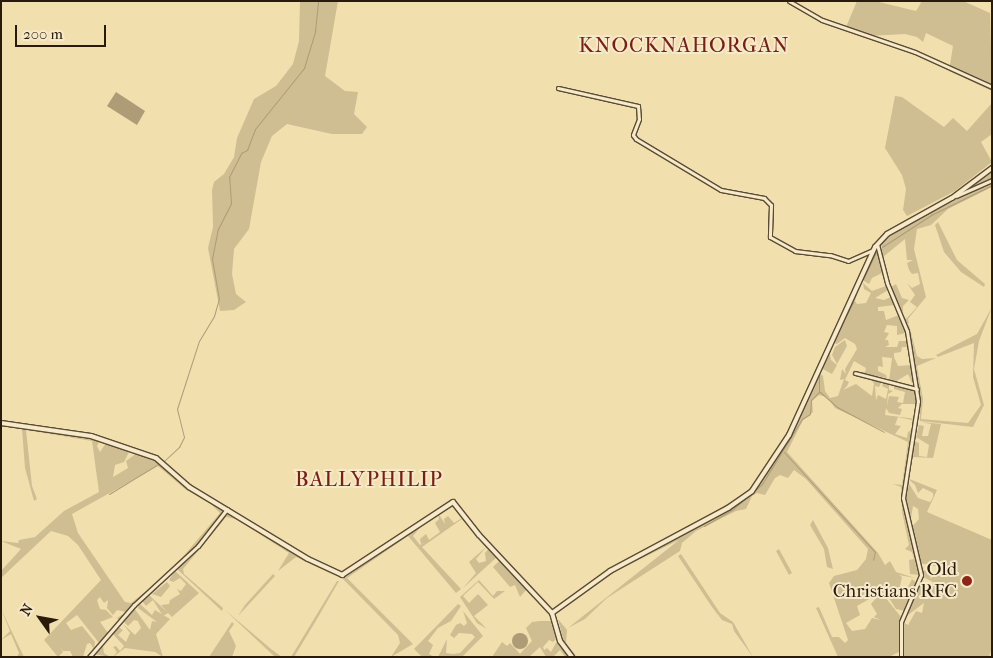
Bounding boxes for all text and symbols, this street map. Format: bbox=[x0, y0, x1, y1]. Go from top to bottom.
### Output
scale bar bbox=[18, 15, 109, 47]
text: 200 m bbox=[23, 25, 63, 43]
district label: KNOCKNAHORGAN bbox=[577, 32, 791, 58]
district label: BALLYPHILIP bbox=[294, 466, 444, 492]
place label: Old Christians RFC bbox=[833, 559, 957, 603]
marker: Old Christians RFC bbox=[961, 575, 973, 587]
north arrow bbox=[15, 593, 65, 643]
text: N bbox=[17, 601, 37, 619]

